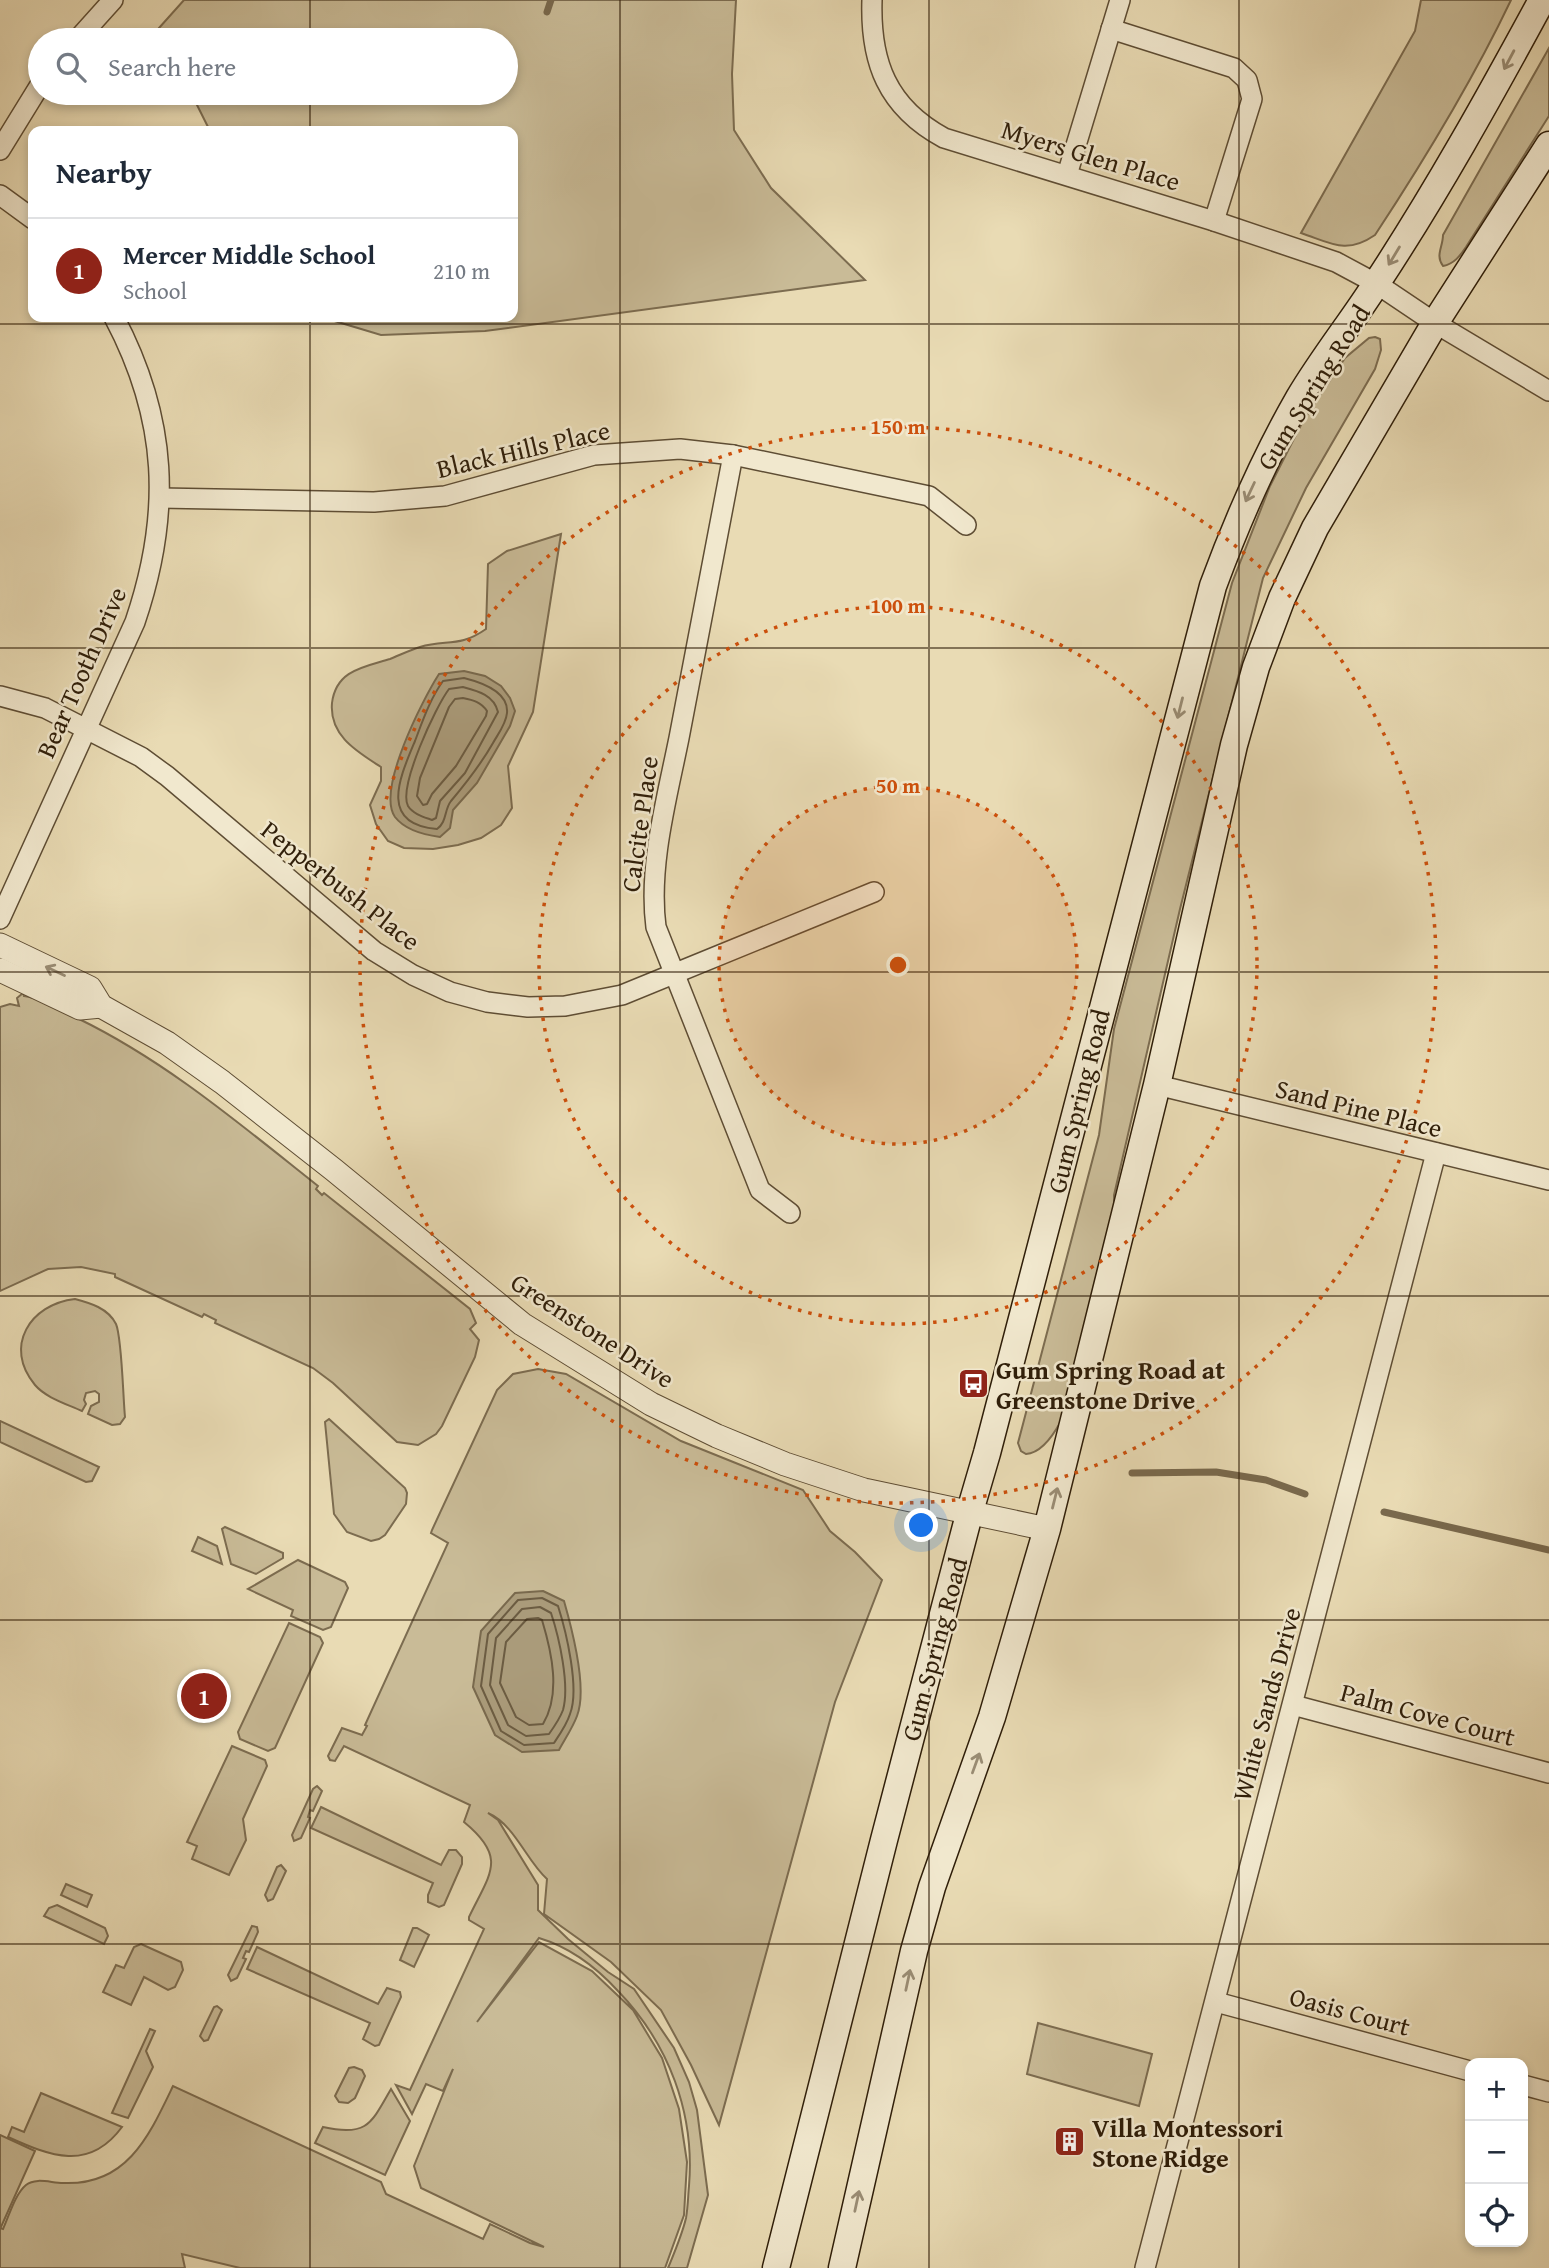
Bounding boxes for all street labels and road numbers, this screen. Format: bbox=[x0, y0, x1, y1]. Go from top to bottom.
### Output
street label: Myers Glen Place bbox=[997, 109, 1185, 201]
street label: Gum Spring Road bbox=[1246, 297, 1380, 477]
street label: Black Hills Place bbox=[432, 410, 614, 488]
street label: Bear Tooth Drive bbox=[26, 580, 136, 764]
street label: Calcite Place bbox=[610, 753, 668, 895]
street label: Pepperbush Place bbox=[253, 810, 429, 960]
street label: Gum Spring Road bbox=[1036, 1005, 1120, 1197]
street label: Sand Pine Place bbox=[1272, 1068, 1446, 1148]
street label: Greenstone Drive bbox=[503, 1262, 683, 1398]
street label: Gum Spring Road bbox=[891, 1553, 977, 1745]
street label: White Sands Drive bbox=[1221, 1603, 1311, 1805]
street label: Palm Cove Court bbox=[1336, 1672, 1520, 1756]
street label: Oasis Court bbox=[1285, 1976, 1415, 2046]

